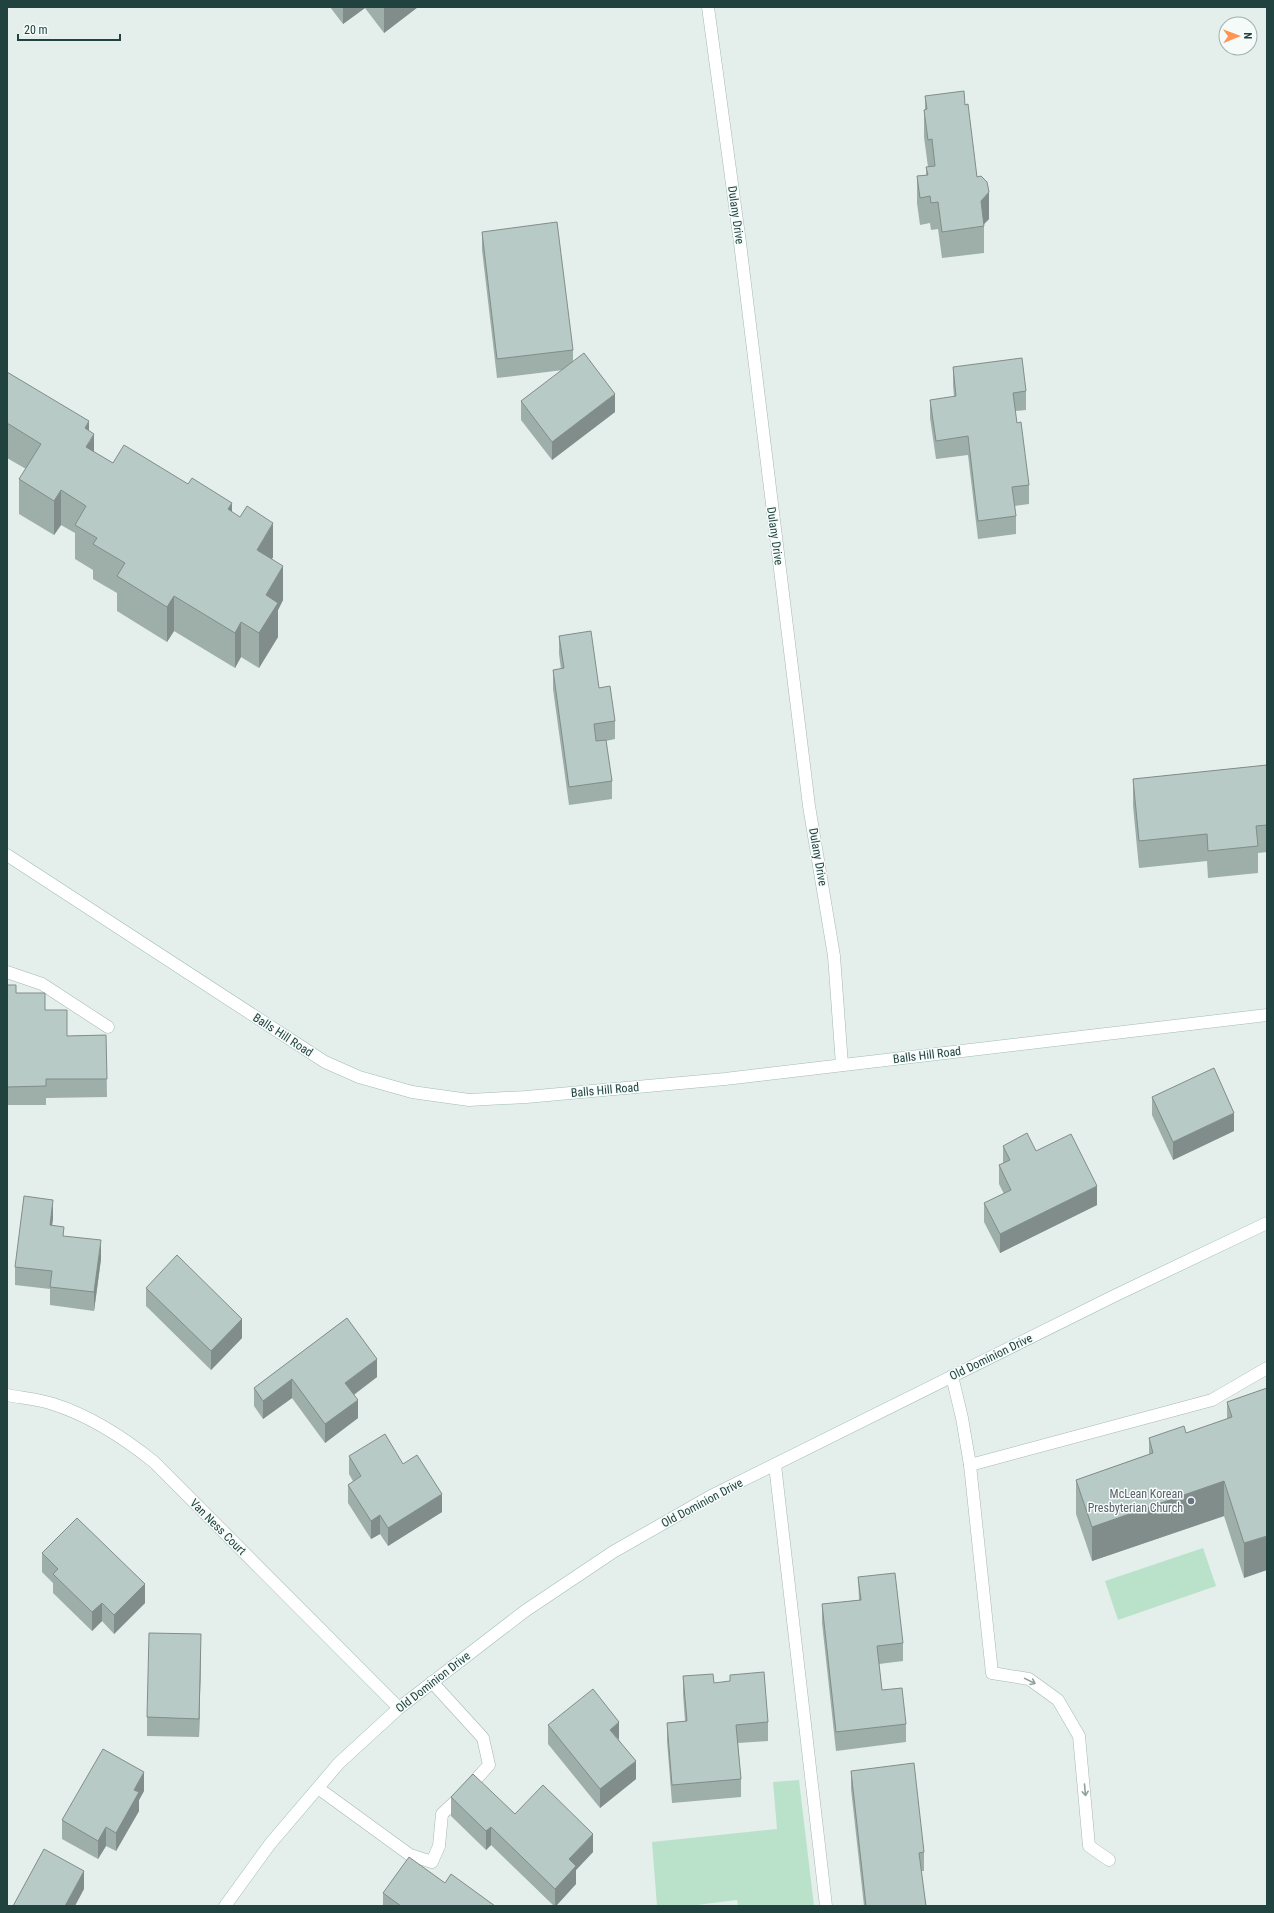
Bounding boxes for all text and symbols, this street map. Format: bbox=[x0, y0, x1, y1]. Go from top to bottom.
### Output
scale bar bbox=[18, 16, 120, 42]
north arrow bbox=[1218, 16, 1258, 56]
text: 20 m bbox=[24, 23, 48, 37]
text: N bbox=[1241, 32, 1254, 40]
street label: Dulany Drive bbox=[725, 185, 747, 245]
street label: Dulany Drive bbox=[764, 506, 786, 566]
street label: Dulany Drive bbox=[806, 827, 830, 887]
street label: Balls Hill Road bbox=[250, 1010, 316, 1060]
street label: Balls Hill Road bbox=[892, 1044, 962, 1066]
street label: Balls Hill Road bbox=[570, 1080, 640, 1100]
street label: Old Dominion Drive bbox=[947, 1331, 1035, 1383]
street label: Old Dominion Drive bbox=[659, 1475, 746, 1530]
place label: McLean Korean Presbyterian Church bbox=[1088, 1487, 1183, 1515]
street label: Van Ness Court bbox=[187, 1496, 249, 1558]
marker: McLean Korean Presbyterian Church bbox=[1186, 1496, 1196, 1506]
street label: Old Dominion Drive bbox=[393, 1648, 473, 1715]
one-way arrow bbox=[1024, 1678, 1036, 1685]
one-way arrow bbox=[1081, 1783, 1088, 1796]

